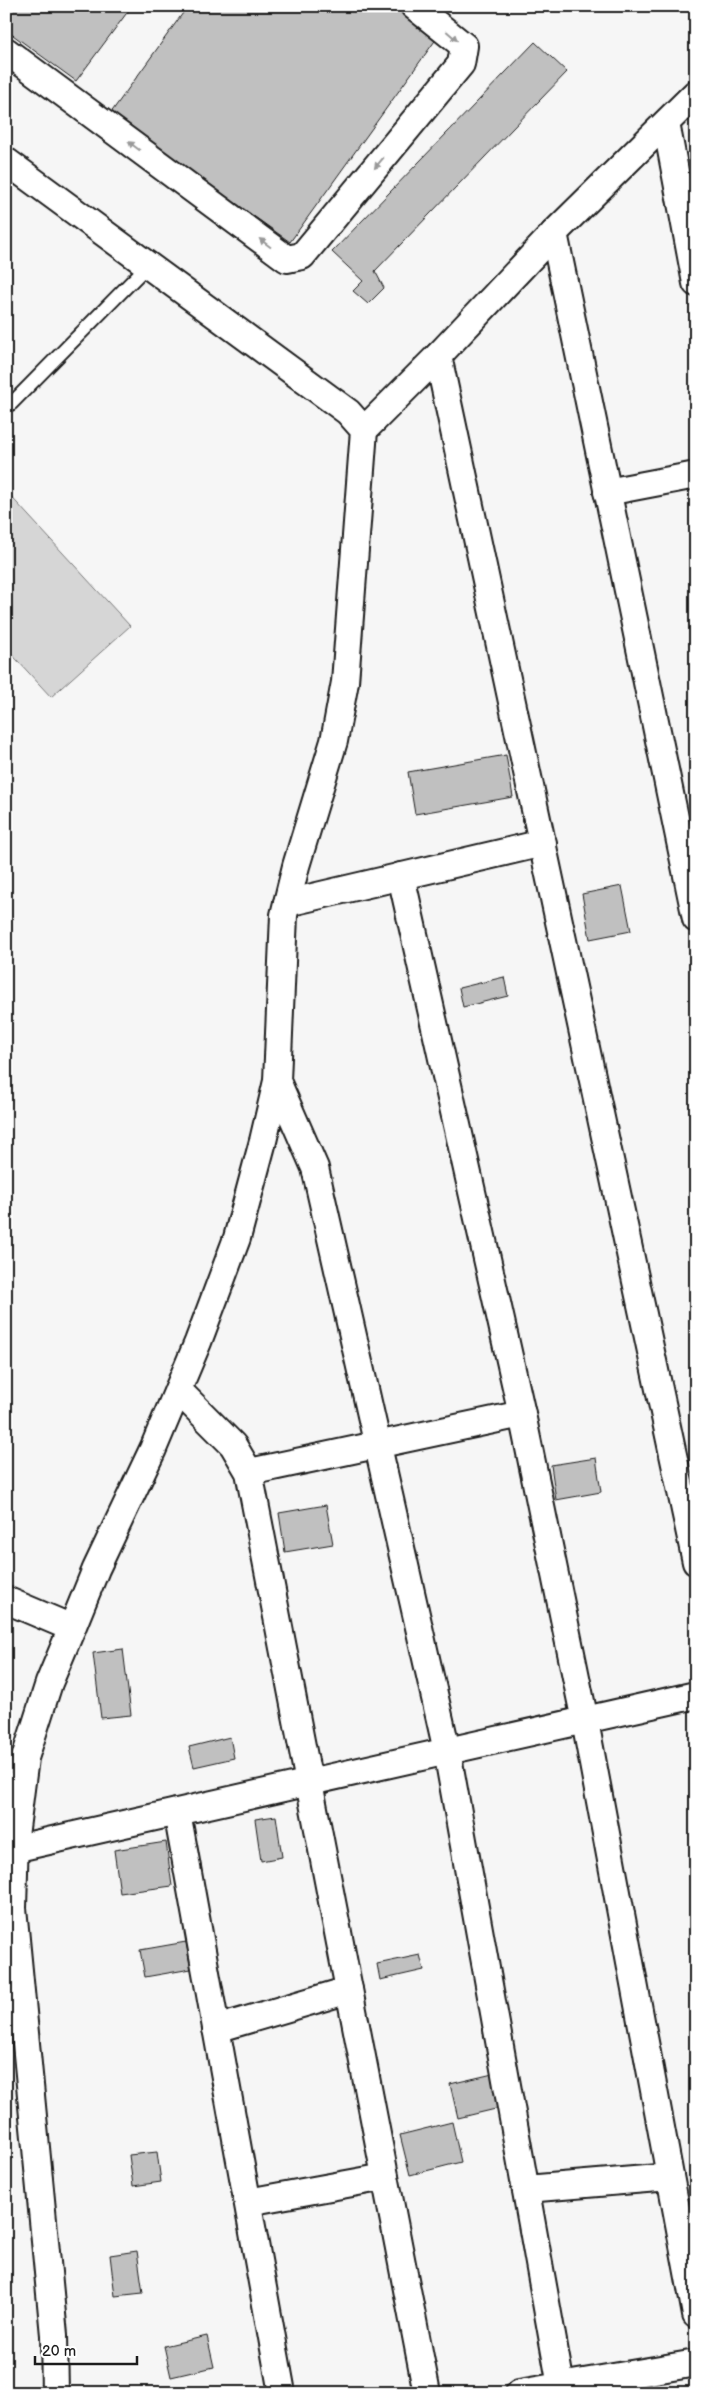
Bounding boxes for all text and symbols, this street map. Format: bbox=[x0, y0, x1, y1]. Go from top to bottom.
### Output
one-way arrow bbox=[446, 30, 458, 42]
one-way arrow bbox=[127, 141, 141, 151]
one-way arrow bbox=[373, 157, 384, 170]
one-way arrow bbox=[258, 238, 272, 248]
scale bar bbox=[35, 2334, 138, 2366]
text: 20 m bbox=[42, 2342, 76, 2361]

